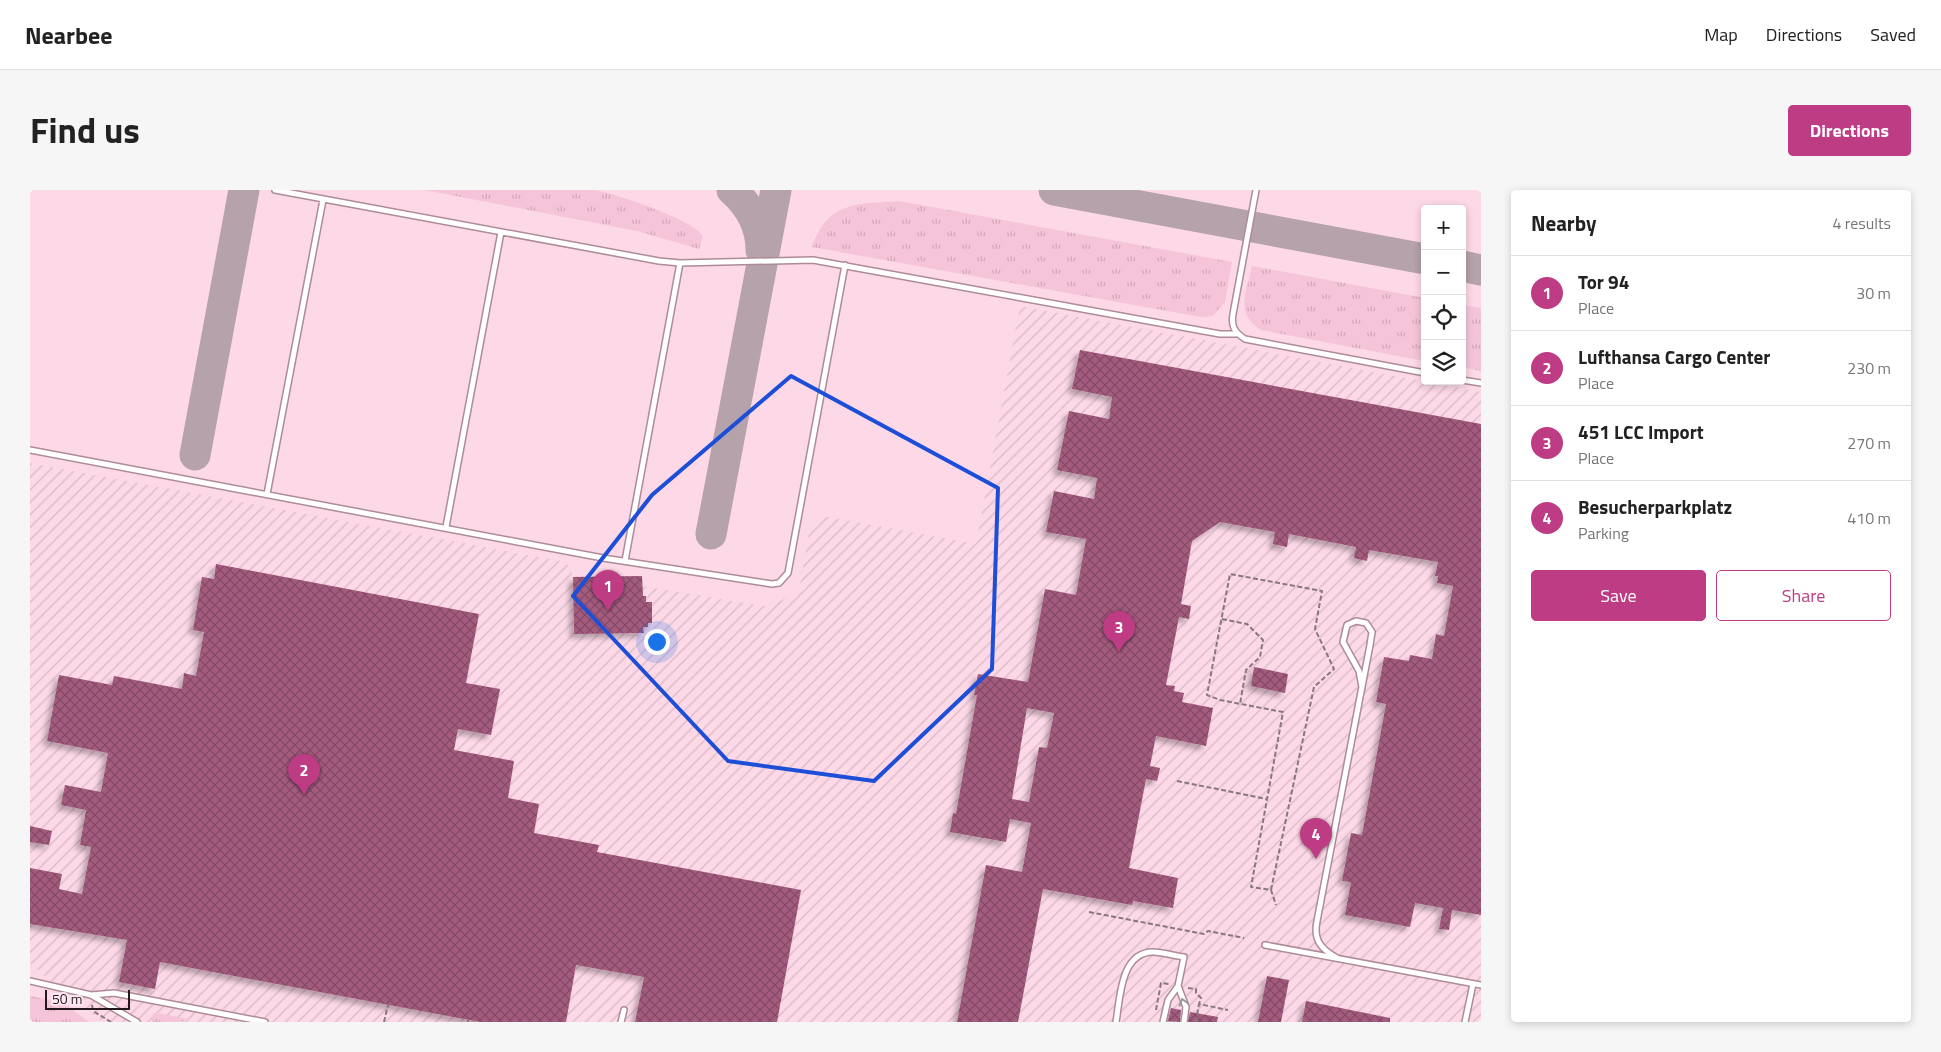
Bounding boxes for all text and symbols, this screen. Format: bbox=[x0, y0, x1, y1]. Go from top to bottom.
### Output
text: Nearbee bbox=[25, 17, 112, 53]
text: Map bbox=[1704, 21, 1738, 48]
text: Directions bbox=[1766, 21, 1842, 48]
text: Saved bbox=[1870, 21, 1916, 48]
text: Find us bbox=[30, 103, 140, 157]
button: Directions bbox=[1788, 105, 1911, 156]
map controls bbox=[1421, 205, 1466, 385]
button: + bbox=[1421, 205, 1466, 250]
text: Nearby bbox=[1531, 207, 1596, 239]
text: 4 results bbox=[1832, 211, 1891, 235]
button: − bbox=[1421, 250, 1466, 295]
text: Tor 94 bbox=[1578, 267, 1629, 296]
text: 1 bbox=[1543, 281, 1551, 305]
text: 30 m bbox=[1856, 281, 1891, 305]
button: locate bbox=[1421, 295, 1466, 340]
text: Place bbox=[1578, 296, 1614, 320]
button: layers bbox=[1421, 340, 1466, 385]
text: Lufthansa Cargo Center bbox=[1578, 342, 1770, 371]
text: 2 bbox=[1543, 356, 1551, 380]
text: 230 m bbox=[1847, 356, 1891, 380]
text: Place bbox=[1578, 371, 1614, 395]
text: 451 LCC Import bbox=[1578, 417, 1704, 446]
text: 3 bbox=[1543, 431, 1551, 455]
text: 270 m bbox=[1847, 431, 1891, 455]
text: Place bbox=[1578, 446, 1614, 470]
text: Besucherparkplatz bbox=[1578, 492, 1732, 521]
text: 4 bbox=[1543, 506, 1551, 530]
text: 410 m bbox=[1847, 506, 1891, 530]
text: Parking bbox=[1578, 521, 1629, 545]
pin: 1 bbox=[592, 570, 624, 611]
button: Save bbox=[1531, 570, 1706, 621]
button: Share bbox=[1716, 570, 1891, 621]
pin: 3 bbox=[1103, 611, 1135, 652]
your location bbox=[644, 629, 670, 655]
pin: 2 bbox=[288, 754, 320, 795]
pin: 4 bbox=[1300, 818, 1332, 859]
scale bar bbox=[45, 987, 130, 1010]
text: 50 m bbox=[52, 988, 82, 1009]
one-way arrow bbox=[1179, 998, 1189, 1006]

